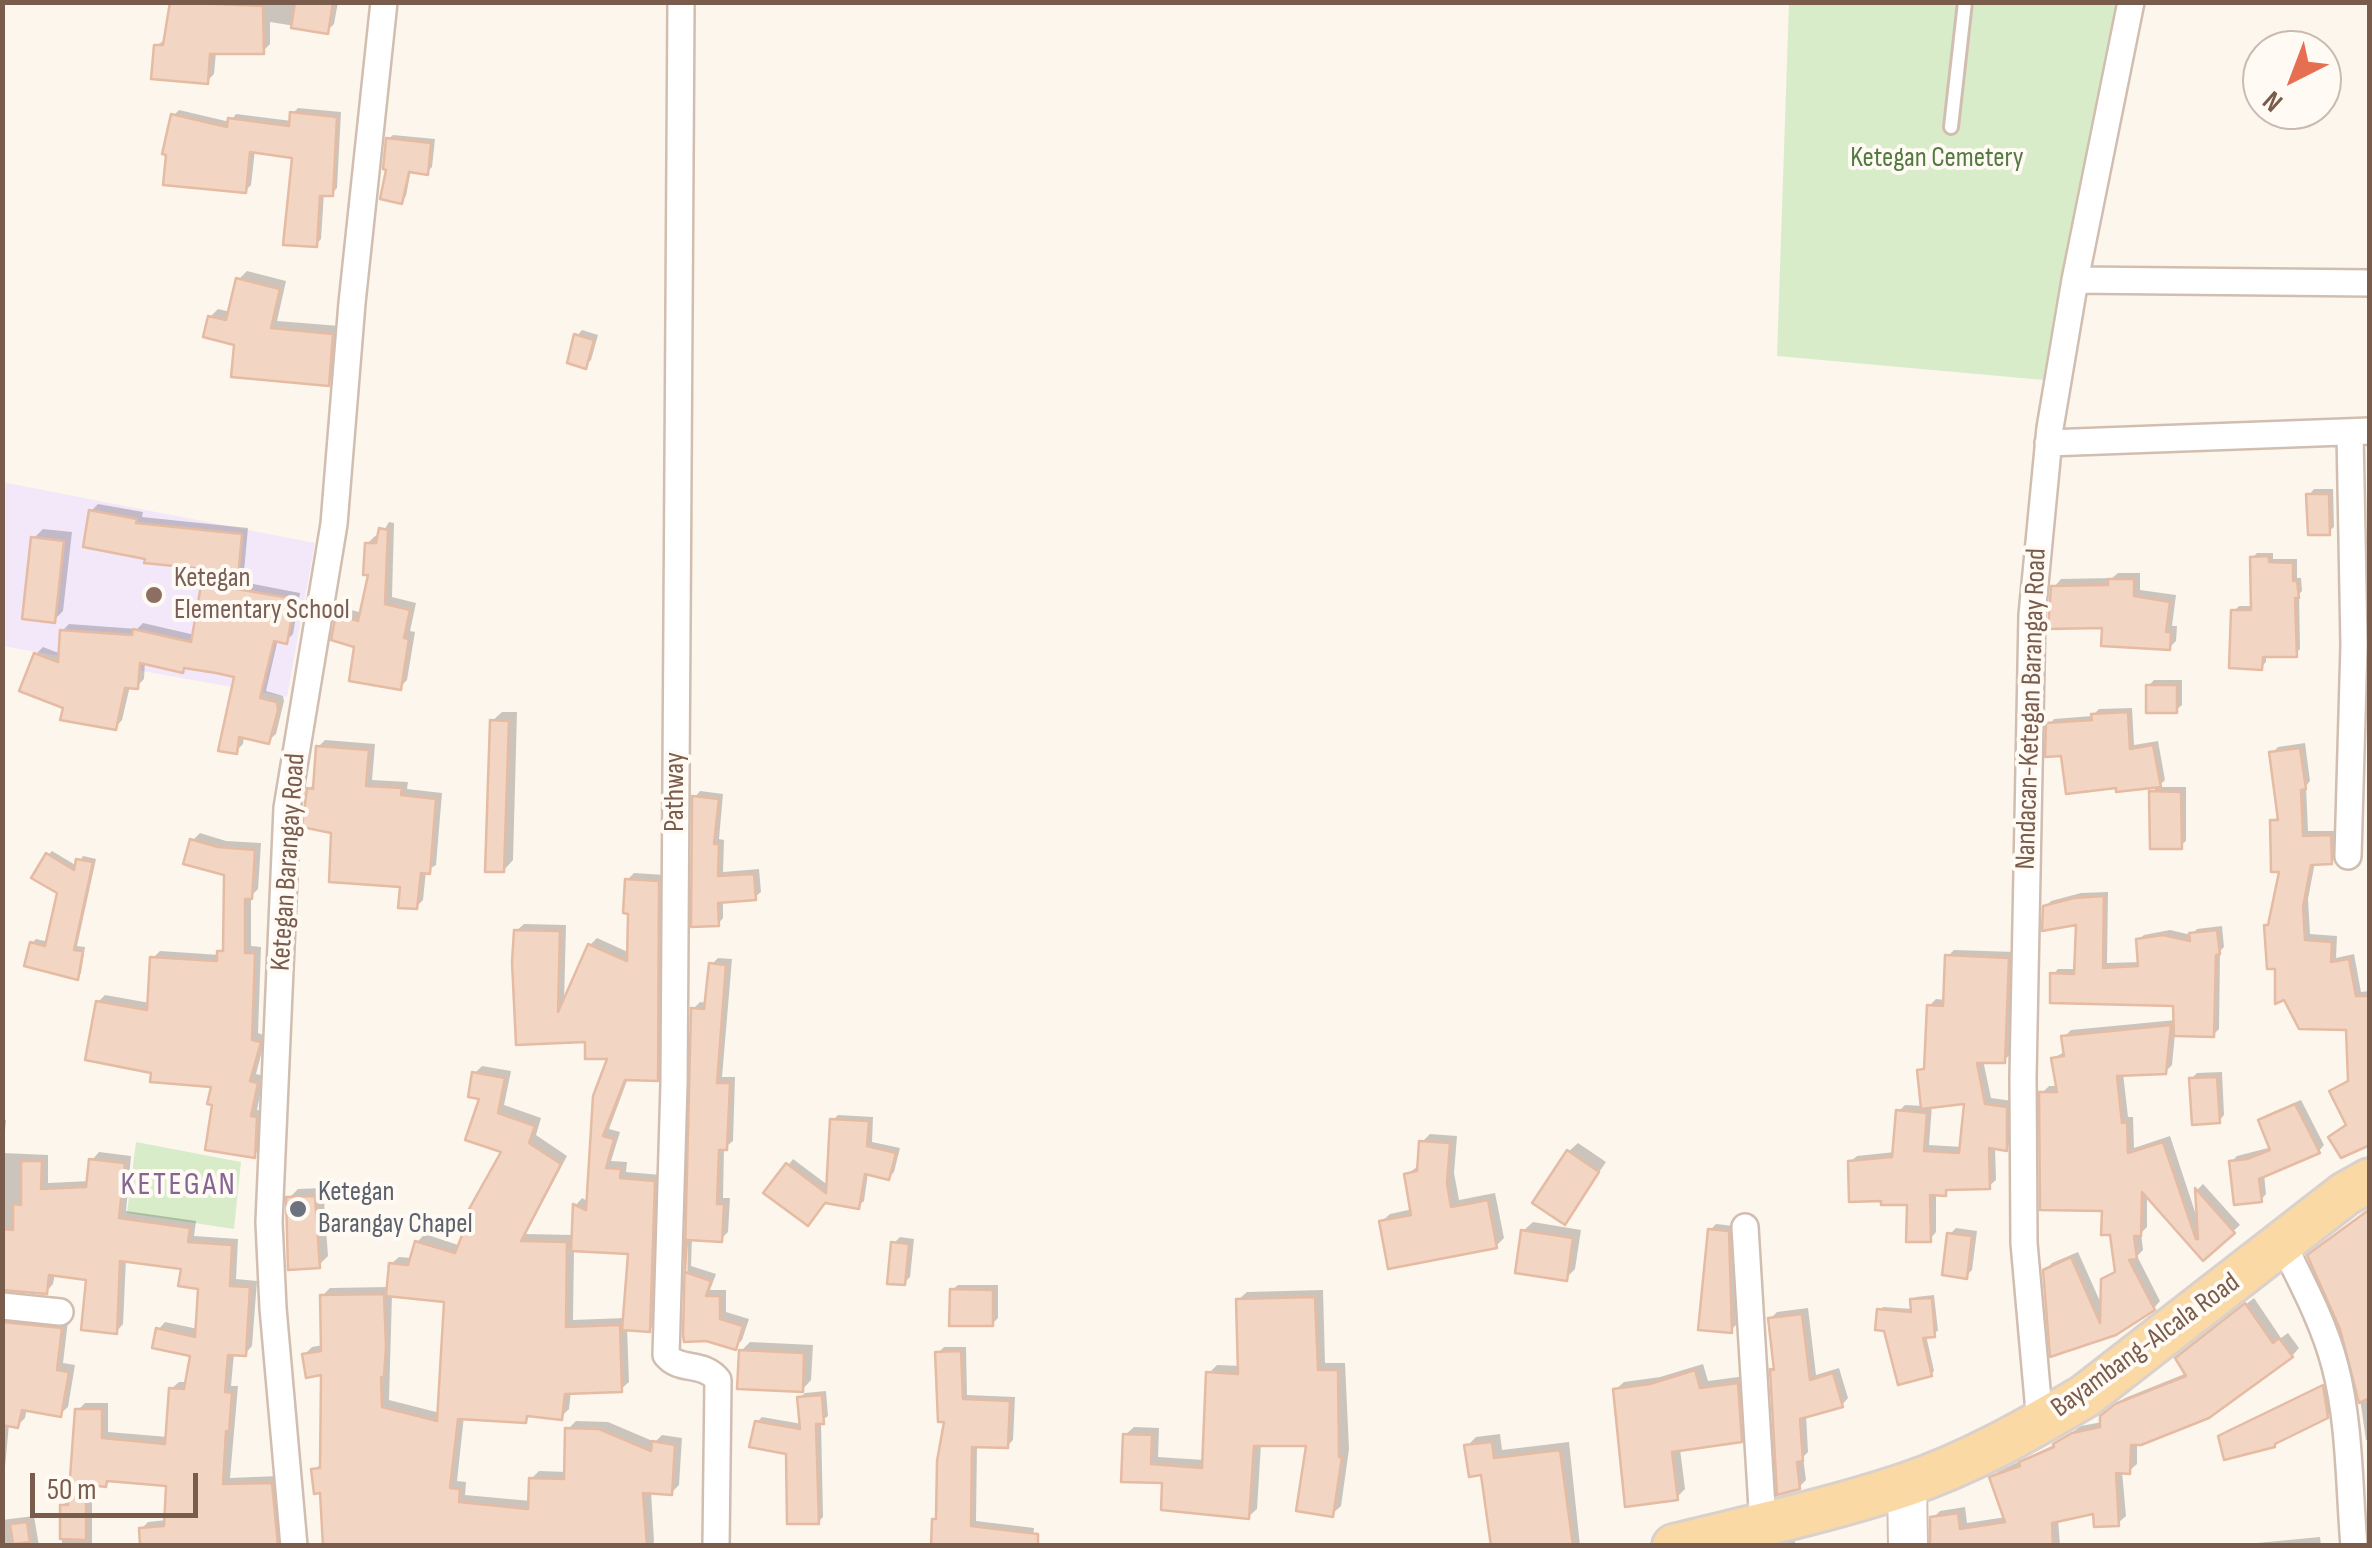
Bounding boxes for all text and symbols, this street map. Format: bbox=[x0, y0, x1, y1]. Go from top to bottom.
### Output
north arrow bbox=[2242, 30, 2342, 130]
text: N bbox=[2256, 84, 2290, 118]
park label: Ketegan Cemetery bbox=[1850, 142, 2024, 176]
street label: Nandacan-Ketegan Barangay Road bbox=[2010, 548, 2054, 870]
place label: Ketegan Elementary School bbox=[174, 562, 350, 628]
marker: Ketegan Elementary School bbox=[143, 584, 165, 606]
street label: Ketegan Barangay Road bbox=[265, 752, 313, 972]
street label: Pathway bbox=[659, 752, 693, 832]
district label: KETEGAN bbox=[121, 1167, 237, 1205]
place label: Ketegan Barangay Chapel bbox=[318, 1176, 473, 1242]
marker: Ketegan Barangay Chapel bbox=[287, 1198, 309, 1220]
street label: Bayambang-Alcala Road bbox=[2045, 1266, 2247, 1426]
scale bar bbox=[35, 1453, 202, 1515]
text: 50 m bbox=[47, 1472, 96, 1508]

